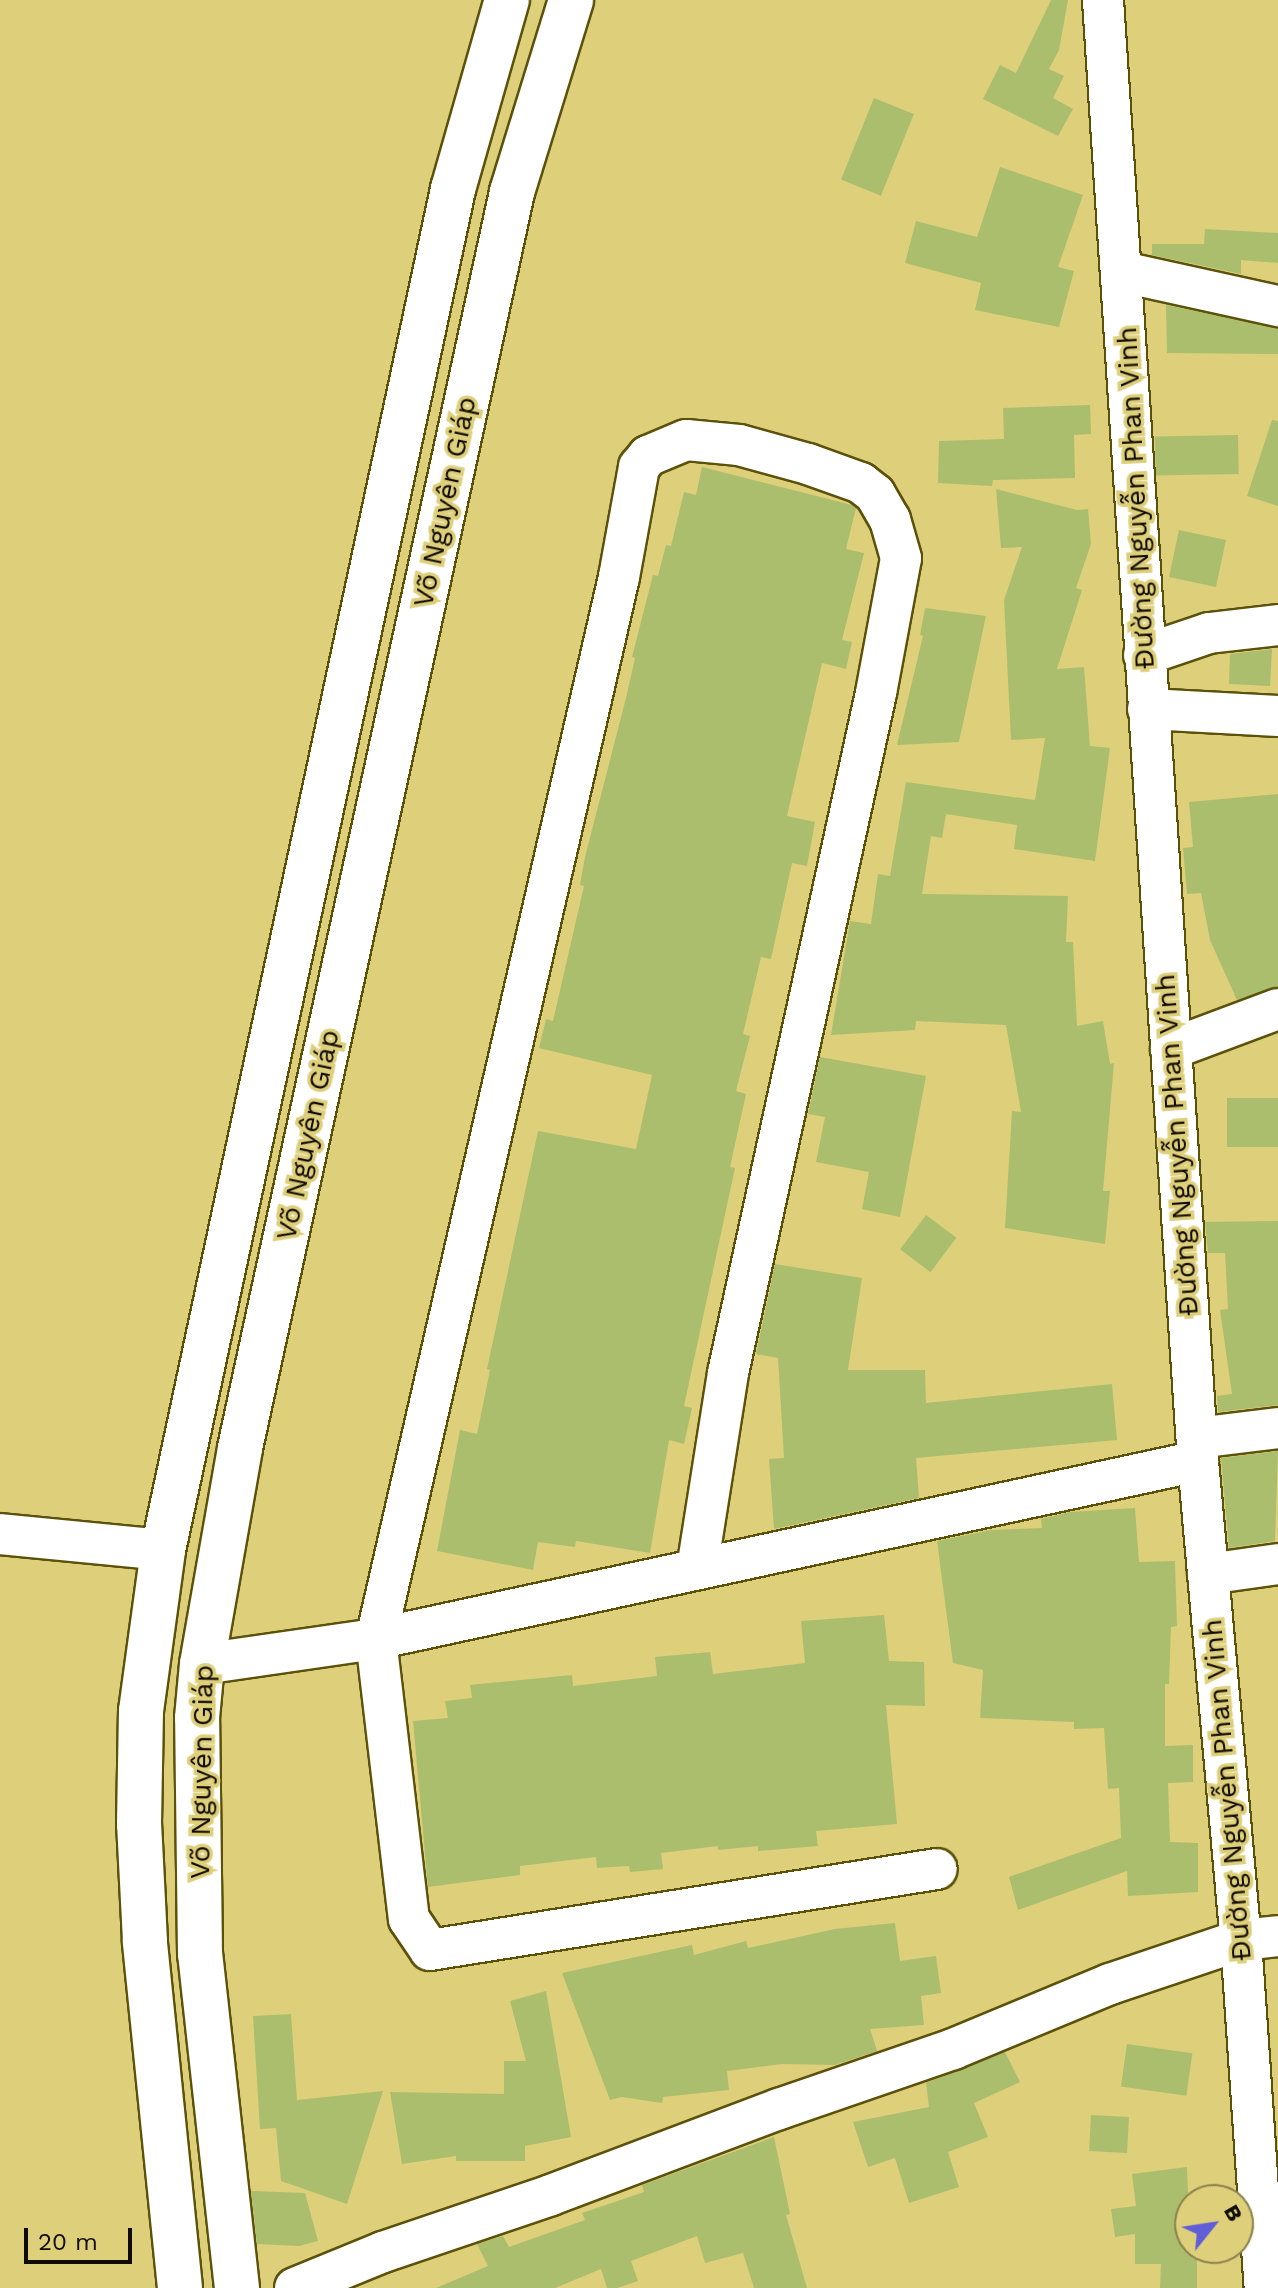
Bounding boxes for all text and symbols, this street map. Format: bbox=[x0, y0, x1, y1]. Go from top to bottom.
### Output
street label: Đường Nguyễn Phan Vinh bbox=[1110, 325, 1162, 671]
street label: Võ Nguyên Giáp bbox=[406, 394, 484, 610]
street label: Đường Nguyễn Phan Vinh bbox=[1148, 972, 1206, 1318]
street label: Võ Nguyên Giáp bbox=[269, 1027, 347, 1243]
street label: Đường Nguyễn Phan Vinh bbox=[1195, 1617, 1259, 1963]
street label: Võ Nguyên Giáp bbox=[183, 1665, 221, 1879]
north arrow bbox=[1174, 2184, 1254, 2264]
text: B bbox=[1219, 2200, 1248, 2226]
scale bar bbox=[28, 2212, 136, 2262]
text: 20 m bbox=[38, 2228, 98, 2256]

